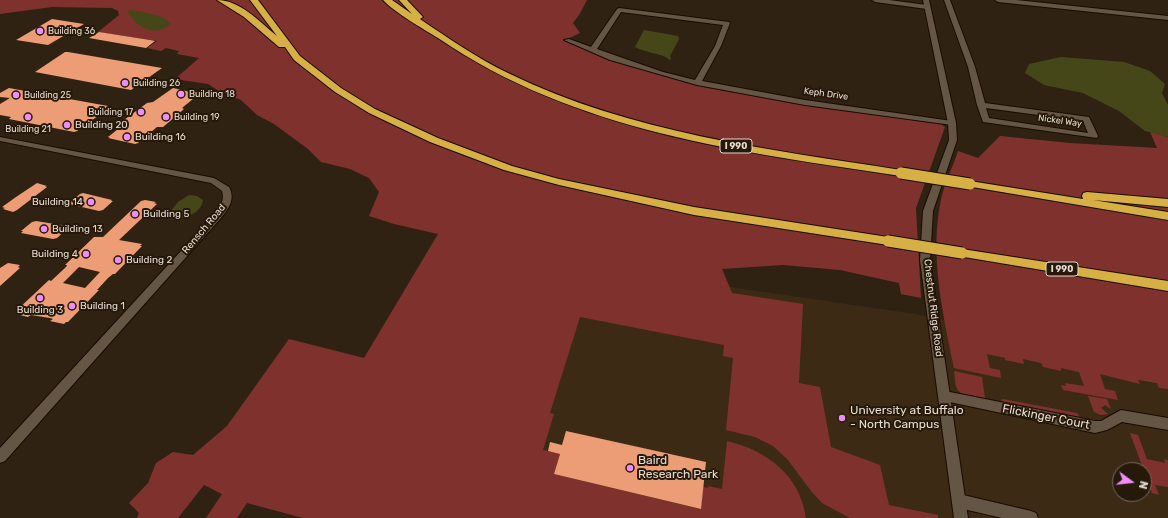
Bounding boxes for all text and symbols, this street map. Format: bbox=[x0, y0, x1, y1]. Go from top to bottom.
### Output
marker: Building 36 bbox=[35, 26, 45, 36]
place label: Building 36 bbox=[48, 26, 95, 36]
marker: Building 26 bbox=[120, 78, 130, 88]
place label: Building 26 bbox=[133, 78, 180, 88]
street label: Keph Drive bbox=[803, 86, 849, 102]
marker: Building 18 bbox=[176, 89, 186, 99]
place label: Building 18 bbox=[189, 89, 235, 99]
marker: Building 25 bbox=[11, 90, 21, 100]
place label: Building 25 bbox=[24, 90, 71, 100]
place label: Building 17 bbox=[88, 107, 133, 117]
marker: Building 17 bbox=[136, 107, 146, 117]
marker: Building 21 bbox=[23, 112, 33, 122]
marker: Building 19 bbox=[161, 112, 171, 122]
place label: Building 19 bbox=[174, 112, 220, 122]
street label: Nickel Way bbox=[1037, 113, 1083, 129]
place label: Building 20 bbox=[75, 119, 128, 131]
marker: Building 20 bbox=[62, 120, 72, 130]
place label: Building 21 bbox=[5, 124, 51, 134]
place label: Building 16 bbox=[135, 131, 186, 143]
marker: Building 16 bbox=[122, 132, 132, 142]
road number: I 990 bbox=[720, 139, 752, 153]
place label: Building 14 bbox=[32, 196, 83, 208]
marker: Building 14 bbox=[86, 197, 96, 207]
street label: Rensch Road bbox=[180, 202, 228, 256]
place label: Building 5 bbox=[143, 208, 189, 220]
marker: Building 5 bbox=[130, 209, 140, 219]
place label: Building 13 bbox=[52, 223, 103, 235]
marker: Building 13 bbox=[39, 224, 49, 234]
place label: Building 4 bbox=[31, 248, 78, 260]
marker: Building 4 bbox=[81, 249, 91, 259]
place label: Building 2 bbox=[126, 254, 172, 266]
marker: Building 2 bbox=[113, 255, 123, 265]
street label: Chestnut Ridge Road bbox=[921, 258, 945, 358]
road number: I 990 bbox=[1046, 262, 1078, 276]
marker: Building 3 bbox=[35, 293, 45, 303]
place label: Building 1 bbox=[80, 300, 125, 312]
marker: Building 1 bbox=[67, 301, 77, 311]
place label: Building 3 bbox=[17, 304, 63, 316]
street label: Flickinger Court bbox=[1001, 401, 1091, 433]
place label: University at Buffalo - North Campus bbox=[850, 404, 964, 432]
marker: University at Buffalo - North Campus bbox=[837, 413, 847, 423]
place label: Baird Research Park bbox=[638, 454, 718, 482]
north arrow bbox=[1112, 462, 1152, 502]
marker: Baird Research Park bbox=[625, 463, 635, 473]
text: N bbox=[1136, 479, 1150, 490]

